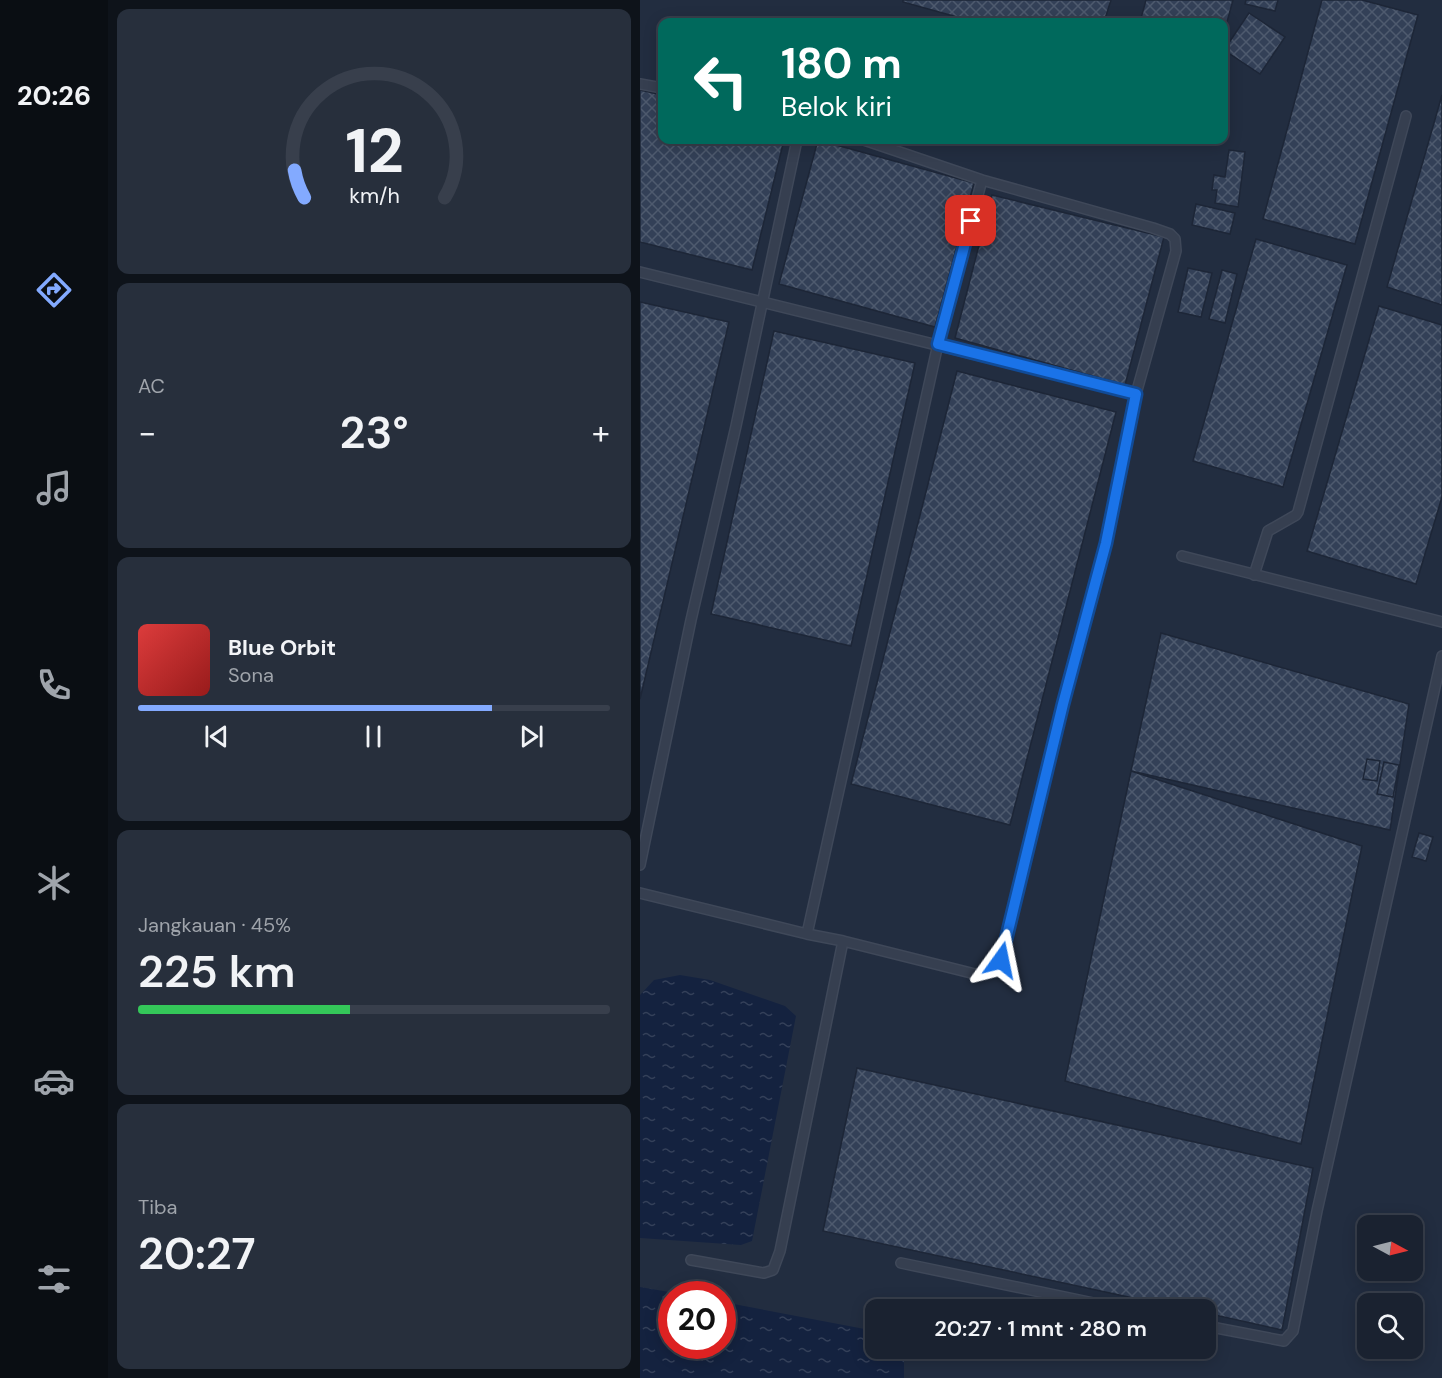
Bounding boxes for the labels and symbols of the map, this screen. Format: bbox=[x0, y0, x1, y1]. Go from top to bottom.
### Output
pin bbox=[945, 195, 996, 246]
position arrow bbox=[969, 928, 1033, 992]
north arrow bbox=[1357, 1215, 1423, 1281]
speed limit sign: 20 bbox=[658, 1281, 736, 1359]

